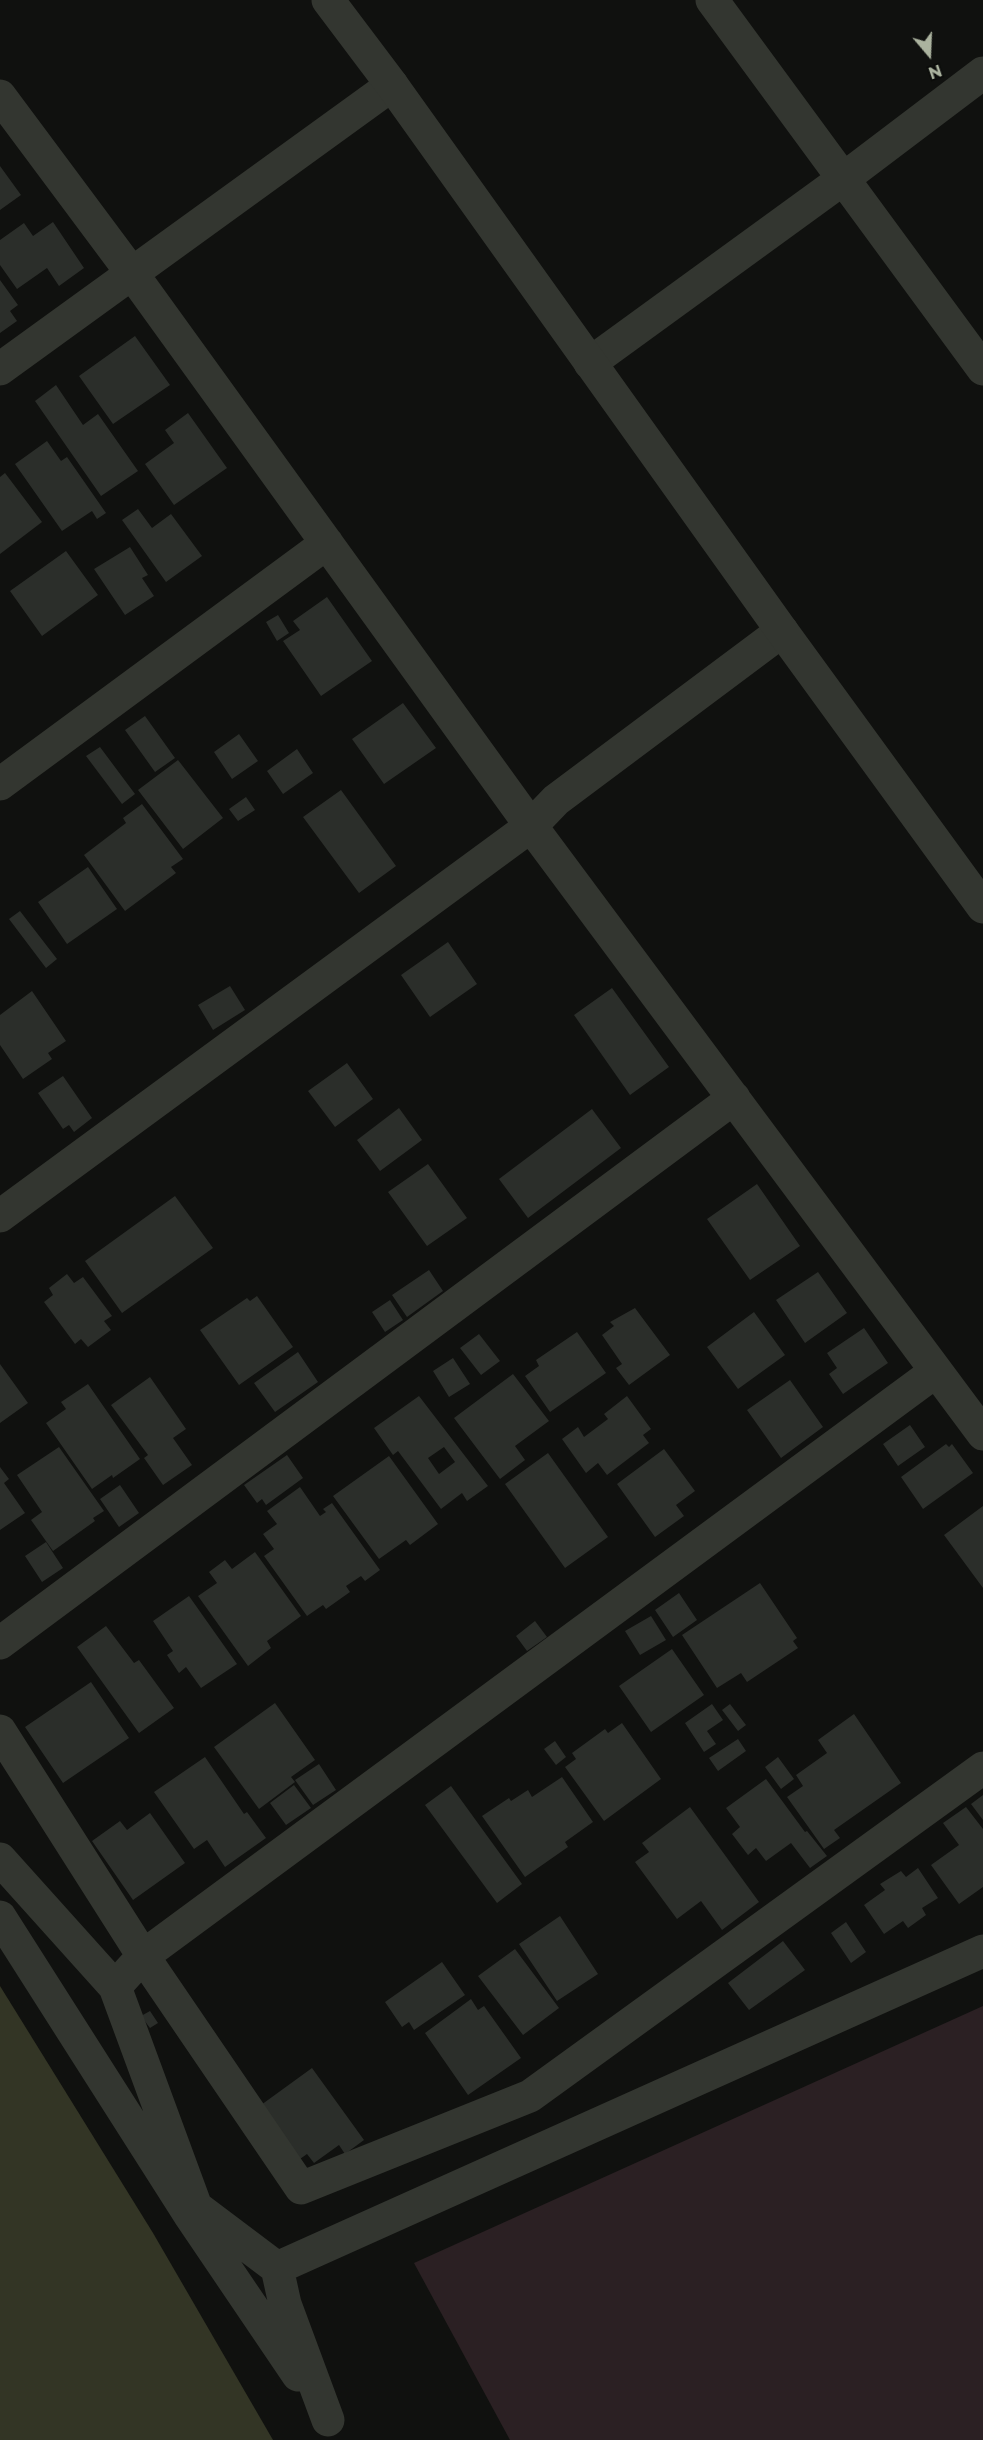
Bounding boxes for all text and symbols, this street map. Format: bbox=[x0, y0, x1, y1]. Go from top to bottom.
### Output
north arrow bbox=[899, 24, 959, 84]
text: N bbox=[926, 60, 944, 83]

